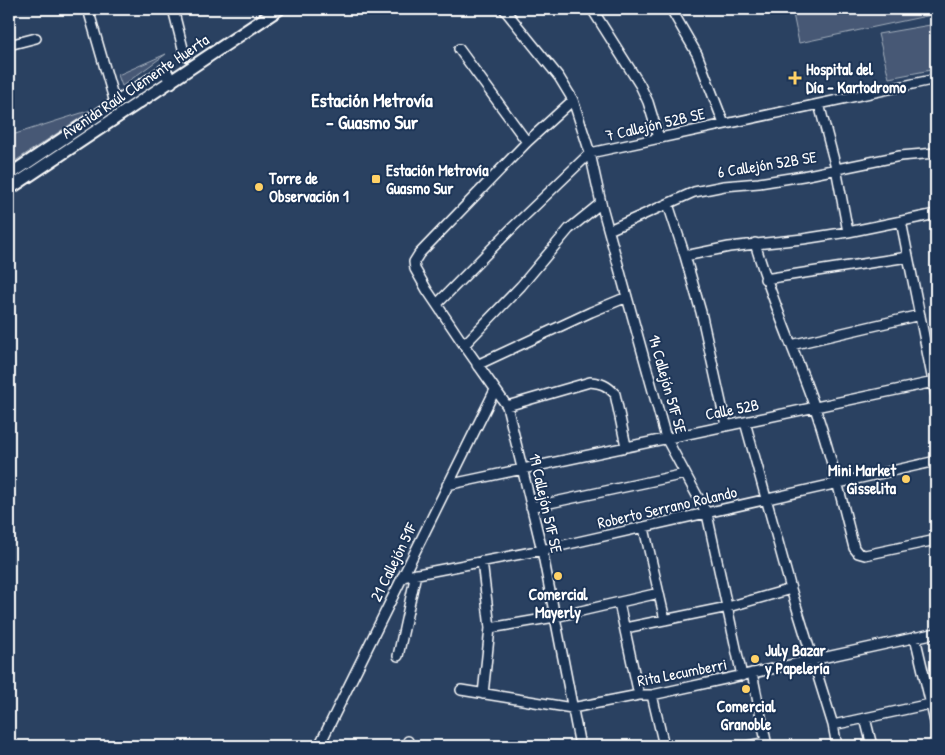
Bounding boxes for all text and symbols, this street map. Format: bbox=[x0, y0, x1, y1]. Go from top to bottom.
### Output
street label: Avenida Raúl Clemente Huerta bbox=[57, 28, 213, 144]
place label: Hospital del Día - Kartodromo bbox=[806, 58, 907, 98]
marker: Hospital del Día - Kartodromo bbox=[788, 71, 802, 85]
district label: Estación Metrovía - Guasmo Sur bbox=[311, 87, 433, 135]
street label: 7 Callejón 52B SE bbox=[603, 102, 707, 146]
street label: 6 Callejón 52B SE bbox=[716, 145, 818, 183]
place label: Estación Metrovía Guasmo Sur bbox=[386, 159, 489, 199]
place label: Torre de Observación 1 bbox=[268, 167, 349, 207]
marker: Estación Metrovía Guasmo Sur bbox=[370, 173, 382, 185]
marker: Torre de Observación 1 bbox=[253, 181, 265, 193]
street label: 14 Callejón 51F SE bbox=[643, 332, 693, 436]
street label: Calle 52B bbox=[703, 393, 761, 425]
street label: 19 Callejón 51F SE bbox=[524, 451, 568, 555]
place label: Mini Market Gisselita bbox=[828, 459, 897, 499]
marker: Mini Market Gisselita bbox=[900, 473, 912, 485]
street label: Roberto Serrano Rolando bbox=[595, 480, 739, 534]
street label: 21 Callejón 51F bbox=[364, 518, 422, 605]
marker: Comercial Mayerly bbox=[552, 570, 564, 582]
place label: Comercial Mayerly bbox=[529, 583, 588, 624]
place label: July Bazar y Papelería bbox=[764, 639, 830, 680]
street label: Rita Lecumberri bbox=[635, 653, 729, 691]
marker: July Bazar y Papelería bbox=[749, 653, 761, 665]
marker: Comercial Granoble bbox=[740, 683, 752, 695]
place label: Comercial Granoble bbox=[717, 695, 776, 735]

